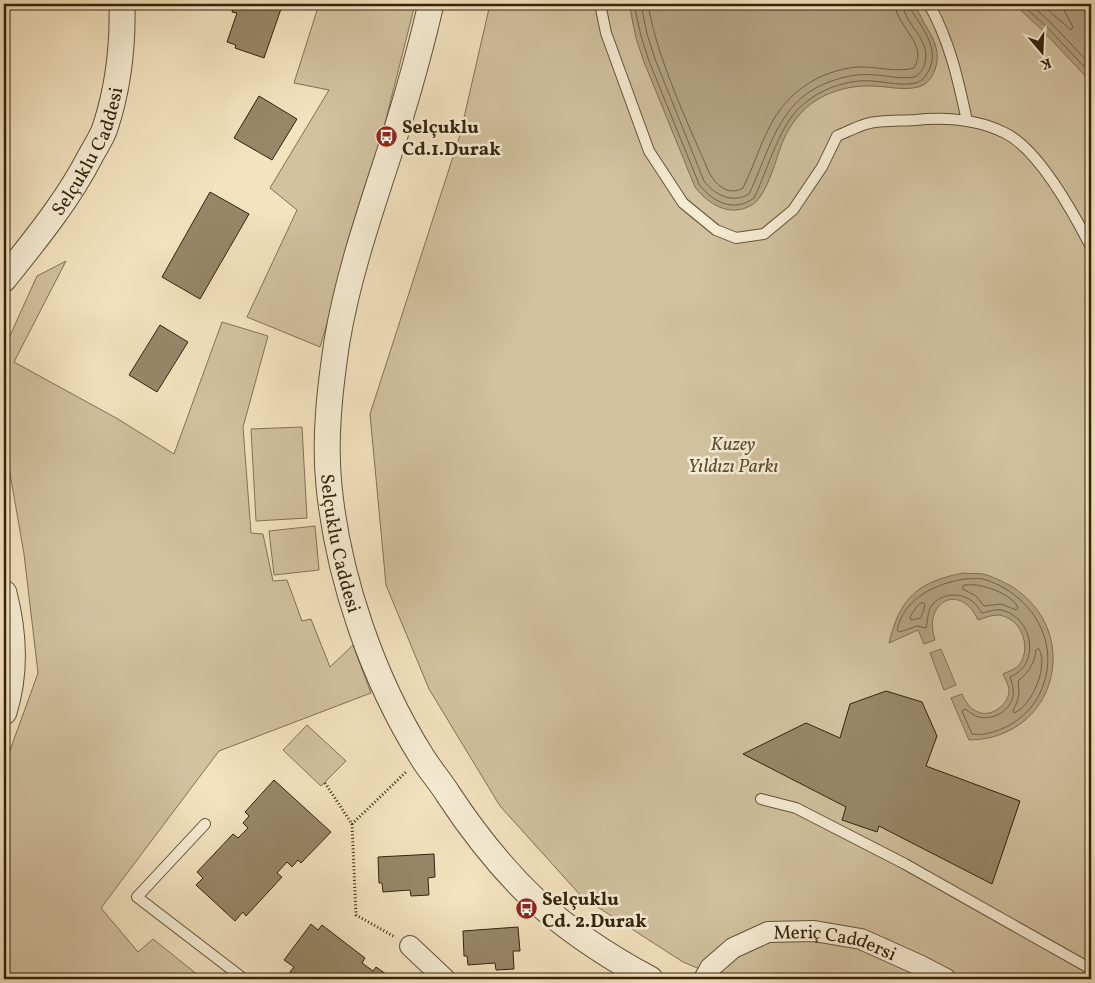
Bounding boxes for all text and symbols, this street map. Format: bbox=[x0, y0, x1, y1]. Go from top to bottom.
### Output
north arrow bbox=[1018, 28, 1068, 78]
text: K bbox=[1038, 52, 1054, 74]
street label: Selçuklu Caddesi bbox=[46, 85, 130, 222]
place label: Selçuklu Cd.1.Durak bbox=[402, 115, 501, 163]
bus stop icon: Selçuklu Cd.1.Durak bbox=[374, 125, 398, 149]
park label: Kuzey Yıldızı Parkı bbox=[688, 432, 779, 480]
street label: Selçuklu Caddesi bbox=[313, 473, 366, 617]
place label: Selçuklu Cd. 2.Durak bbox=[542, 887, 647, 935]
bus stop icon: Selçuklu Cd. 2.Durak bbox=[514, 897, 538, 921]
street label: Meriç Caddersi bbox=[773, 920, 900, 968]

